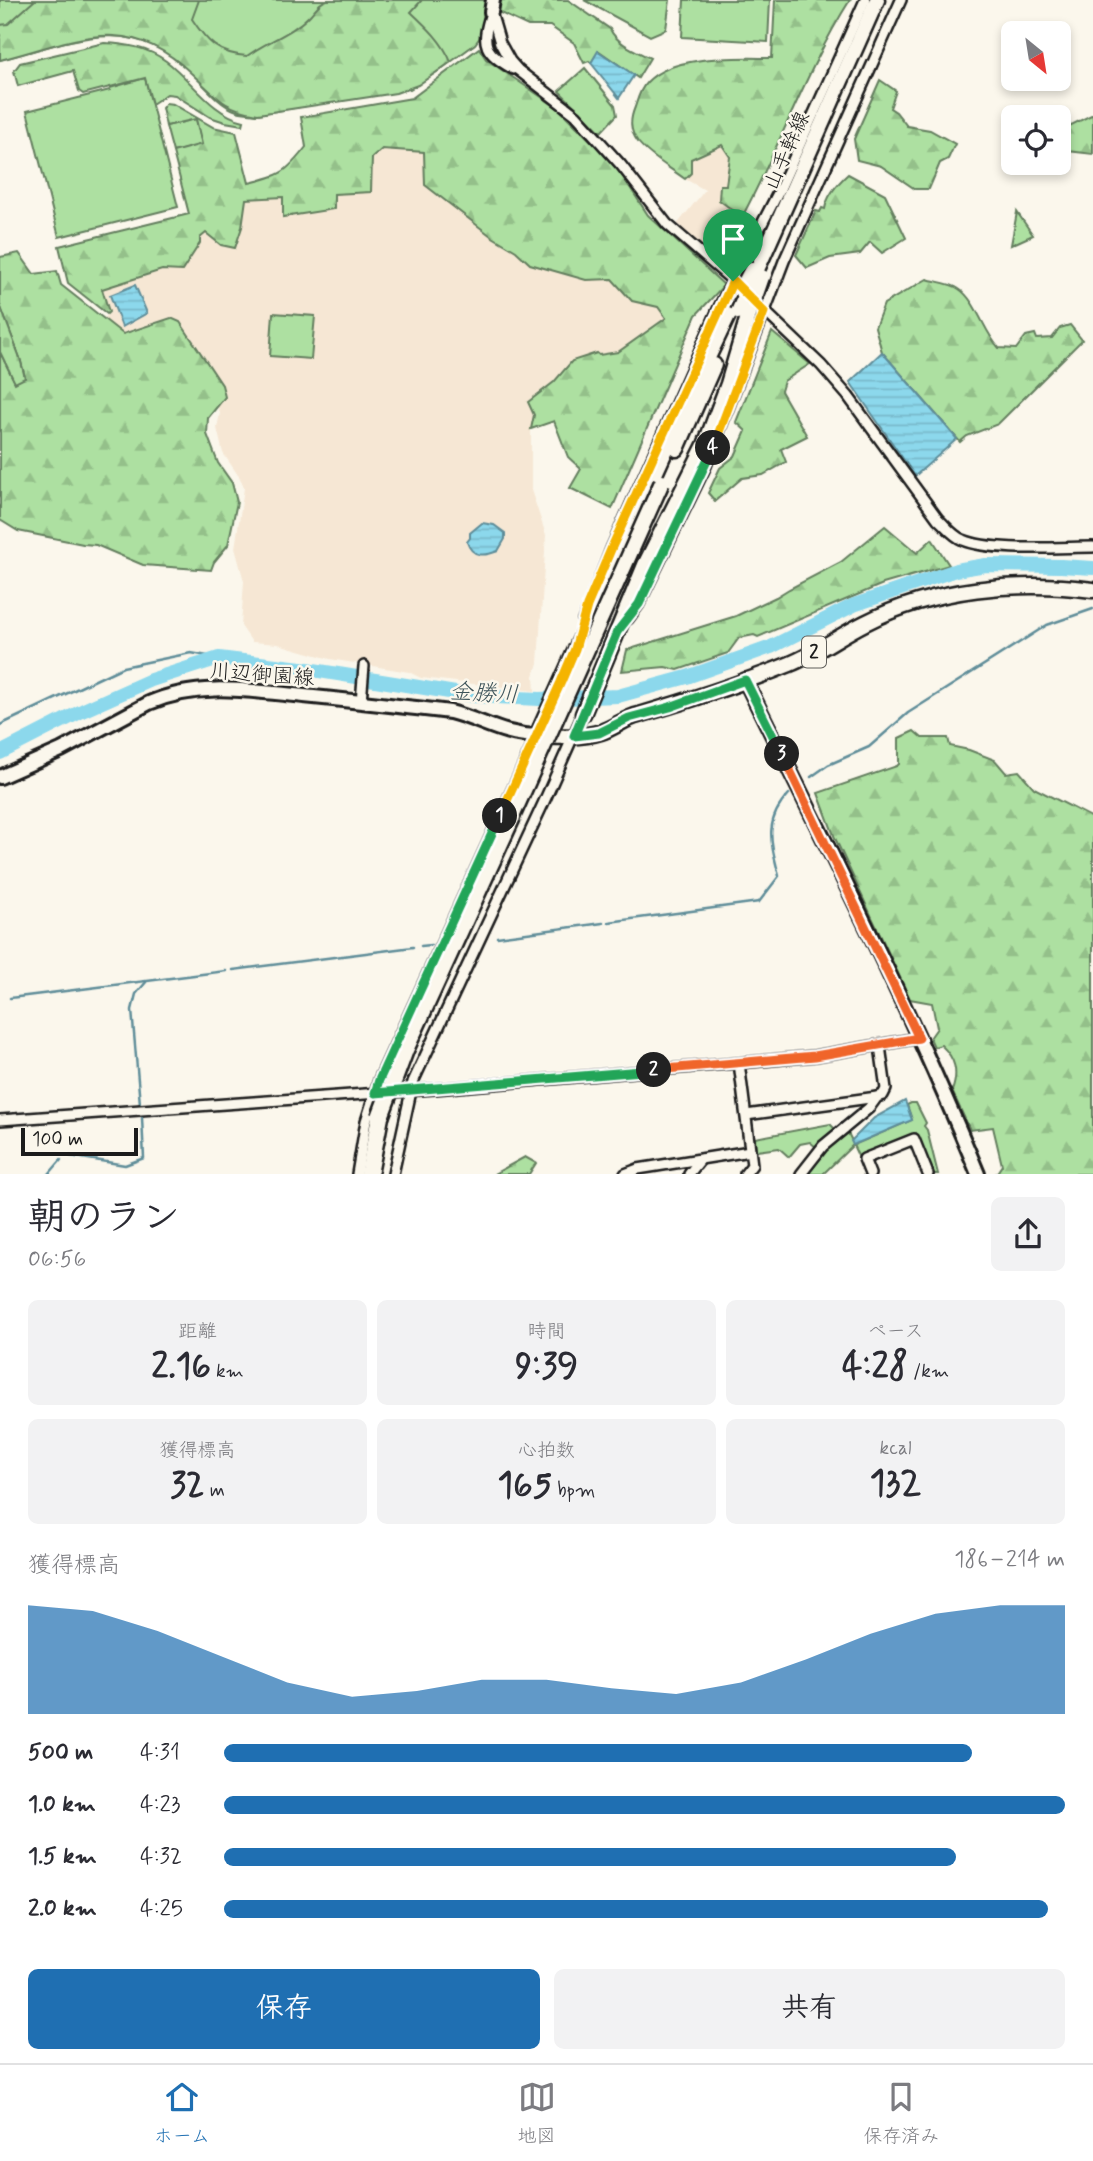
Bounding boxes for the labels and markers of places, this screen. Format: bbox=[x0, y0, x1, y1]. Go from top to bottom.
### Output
pin bbox=[703, 209, 763, 281]
pin: 4 bbox=[696, 430, 730, 466]
pin: 3 bbox=[764, 736, 800, 772]
pin: 1 bbox=[482, 798, 518, 834]
pin: 2 bbox=[636, 1052, 672, 1088]

